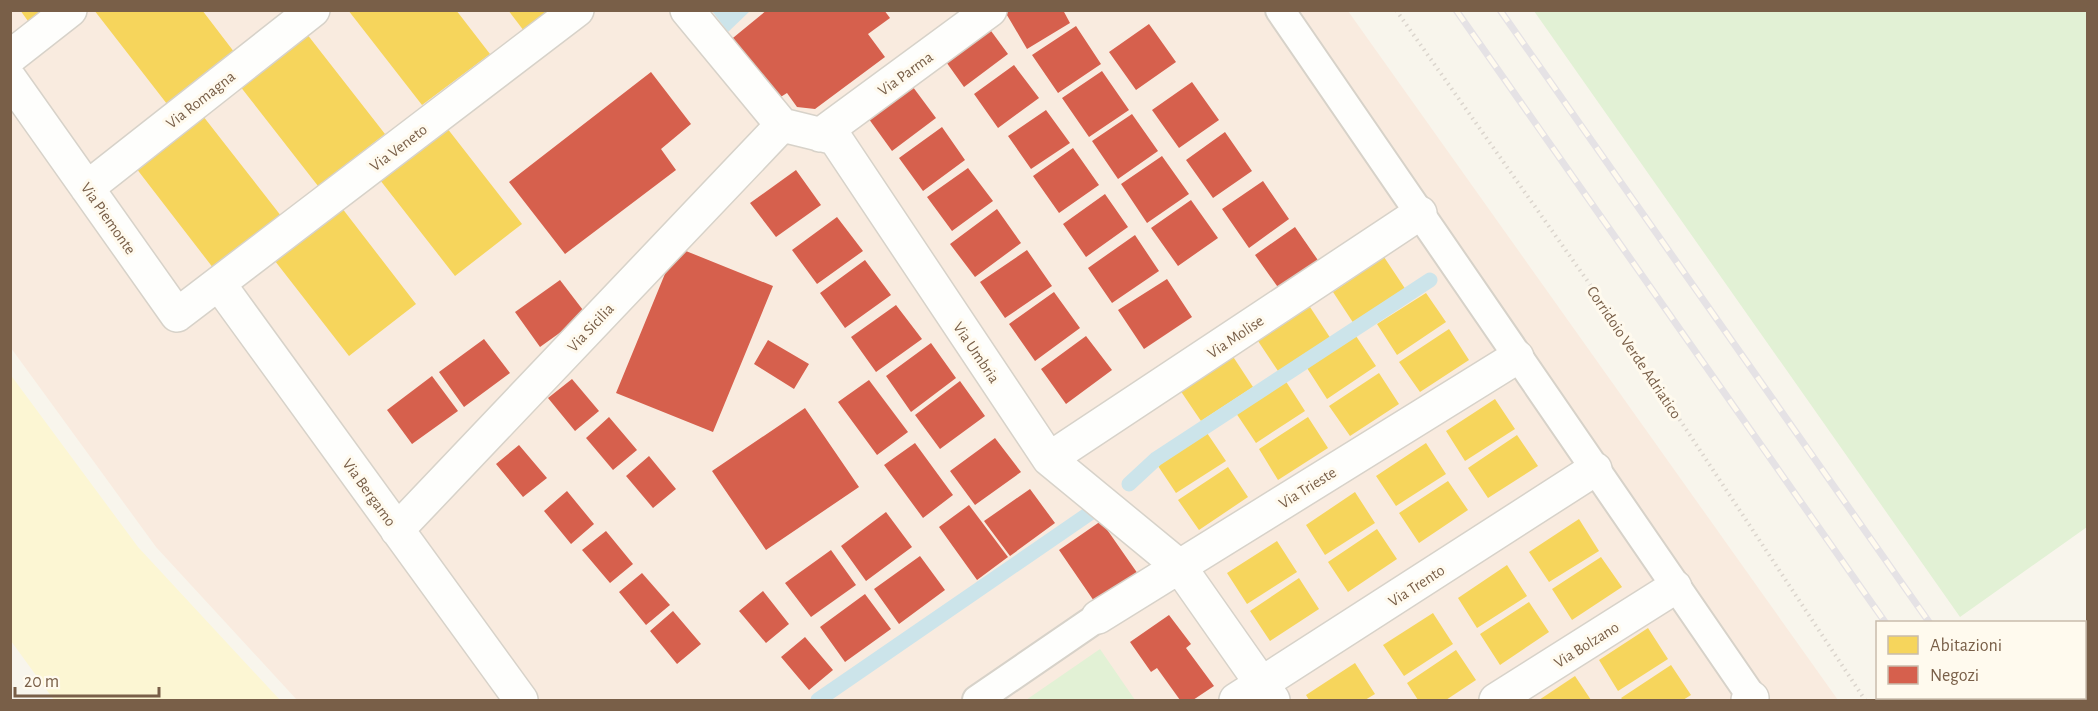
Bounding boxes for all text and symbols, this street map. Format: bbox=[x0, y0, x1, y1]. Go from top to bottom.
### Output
street label: Via Parma bbox=[875, 49, 936, 99]
street label: Via Romagna bbox=[163, 68, 238, 132]
street label: Via Veneto bbox=[367, 121, 430, 174]
street label: Via Piemonte bbox=[78, 180, 139, 257]
street label: Corridoio Verde Adriatico bbox=[1584, 283, 1685, 422]
street label: Via Sicilia bbox=[565, 300, 617, 355]
street label: Via Molise bbox=[1204, 312, 1267, 361]
street label: Via Umbria bbox=[950, 319, 1002, 386]
street label: Via Bergamo bbox=[339, 456, 399, 530]
street label: Via Trieste bbox=[1276, 464, 1339, 512]
street label: Via Trento bbox=[1386, 562, 1448, 610]
street label: Via Bolzano bbox=[1551, 619, 1622, 671]
legend bbox=[1876, 621, 2086, 699]
text: Abitazioni bbox=[1930, 637, 2002, 655]
scale bar bbox=[15, 660, 159, 698]
text: Negozi bbox=[1930, 667, 1979, 685]
text: 20 m bbox=[24, 673, 59, 691]

